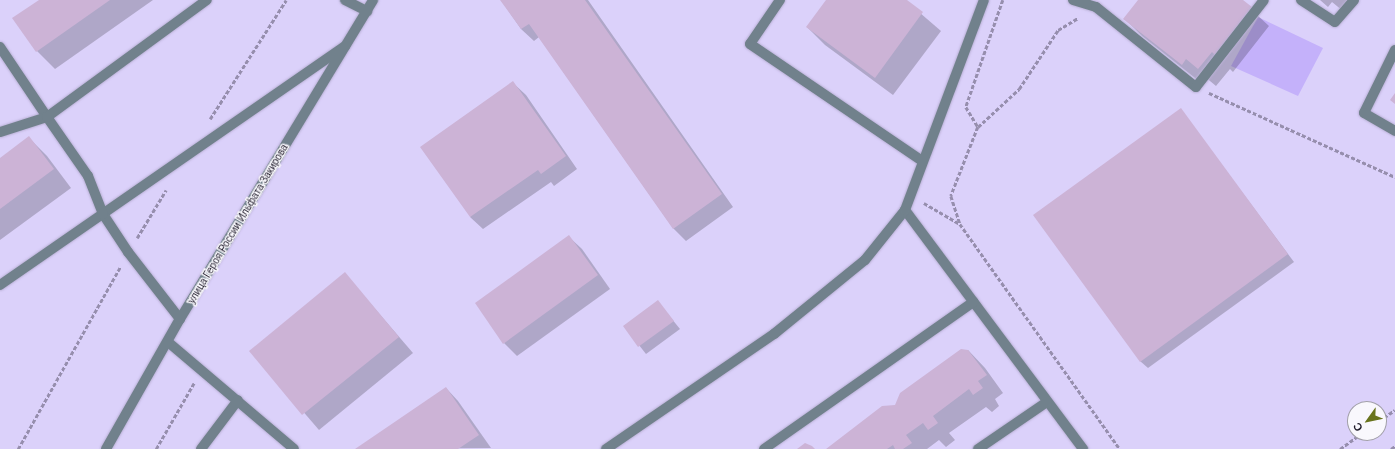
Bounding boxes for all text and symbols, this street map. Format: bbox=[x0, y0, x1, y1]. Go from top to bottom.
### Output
street label: улица Героя России Ильфата Закирова bbox=[186, 142, 290, 306]
north arrow bbox=[1347, 401, 1387, 441]
text: С bbox=[1351, 420, 1365, 434]

